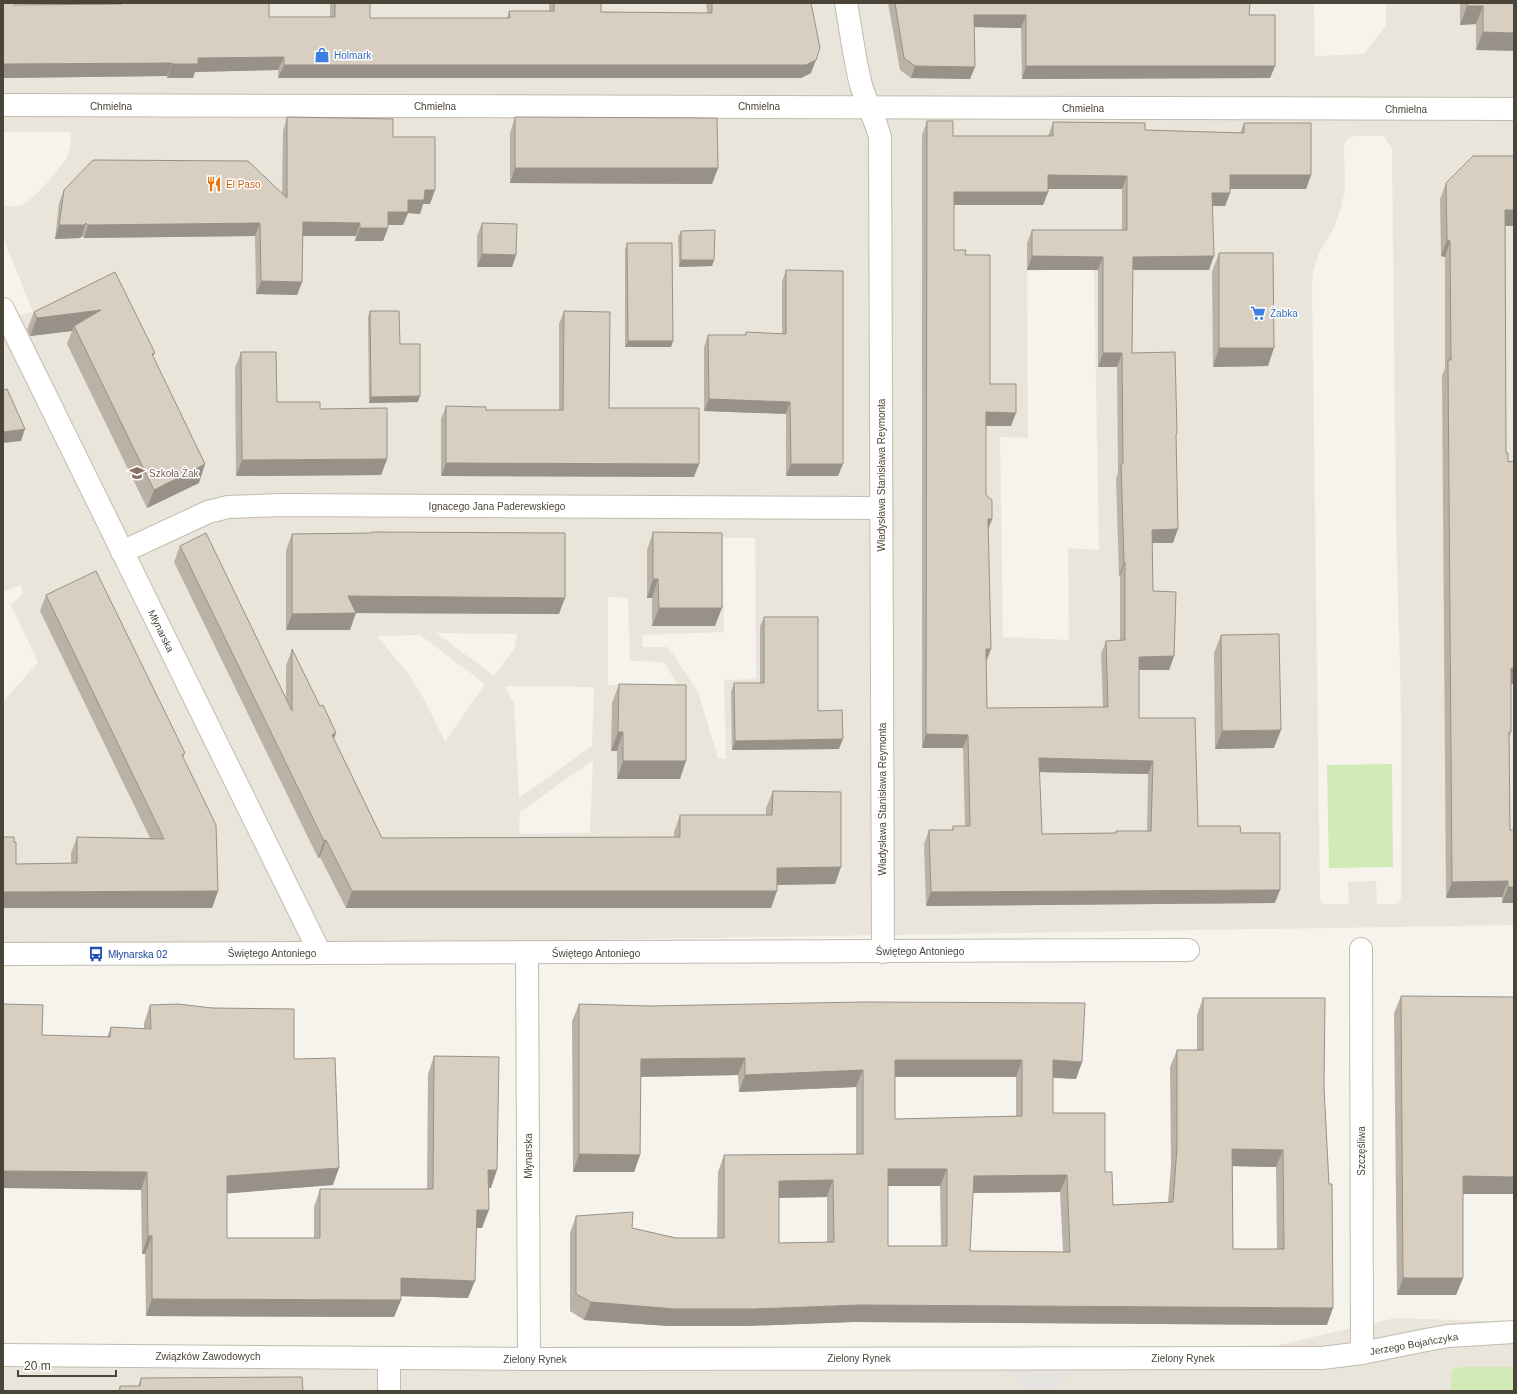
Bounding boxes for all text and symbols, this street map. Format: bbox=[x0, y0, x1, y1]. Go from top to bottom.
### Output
shop icon: Holmark bbox=[313, 46, 331, 64]
place label: Holmark bbox=[334, 50, 372, 61]
street label: Chmielna bbox=[90, 101, 133, 112]
street label: Chmielna bbox=[414, 101, 457, 112]
street label: Chmielna bbox=[738, 101, 781, 112]
street label: Chmielna bbox=[1062, 103, 1105, 114]
street label: Chmielna bbox=[1385, 104, 1428, 115]
restaurant icon: El Paso bbox=[205, 175, 223, 193]
place label: El Paso bbox=[226, 179, 261, 190]
supermarket icon: Żabka bbox=[1249, 304, 1267, 322]
place label: Żabka bbox=[1270, 307, 1298, 319]
street label: Władysława Stanisława Reymonta bbox=[876, 398, 887, 551]
school or university icon: Szkoła Żak bbox=[128, 464, 146, 482]
place label: Szkoła Żak bbox=[149, 467, 199, 479]
street label: Ignacego Jana Paderewskiego bbox=[429, 501, 566, 512]
street label: Młynarska bbox=[146, 608, 176, 654]
street label: Władysława Stanisława Reymonta bbox=[877, 722, 888, 875]
bus stop icon: Młynarska 02 bbox=[87, 945, 105, 963]
street label: Świętego Antoniego bbox=[876, 945, 965, 957]
street label: Świętego Antoniego bbox=[228, 947, 317, 959]
street label: Świętego Antoniego bbox=[552, 947, 641, 959]
place label: Młynarska 02 bbox=[108, 949, 168, 960]
street label: Szczęśliwa bbox=[1356, 1126, 1367, 1176]
street label: Młynarska bbox=[523, 1133, 534, 1179]
street label: Jerzego Bojańczyka bbox=[1369, 1331, 1459, 1357]
street label: Związków Zawodowych bbox=[155, 1351, 261, 1362]
scale bar bbox=[18, 1352, 116, 1378]
street label: Zielony Rynek bbox=[827, 1353, 892, 1364]
street label: Zielony Rynek bbox=[1151, 1353, 1216, 1364]
street label: Zielony Rynek bbox=[503, 1354, 568, 1365]
text: 20 m bbox=[24, 1359, 51, 1373]

